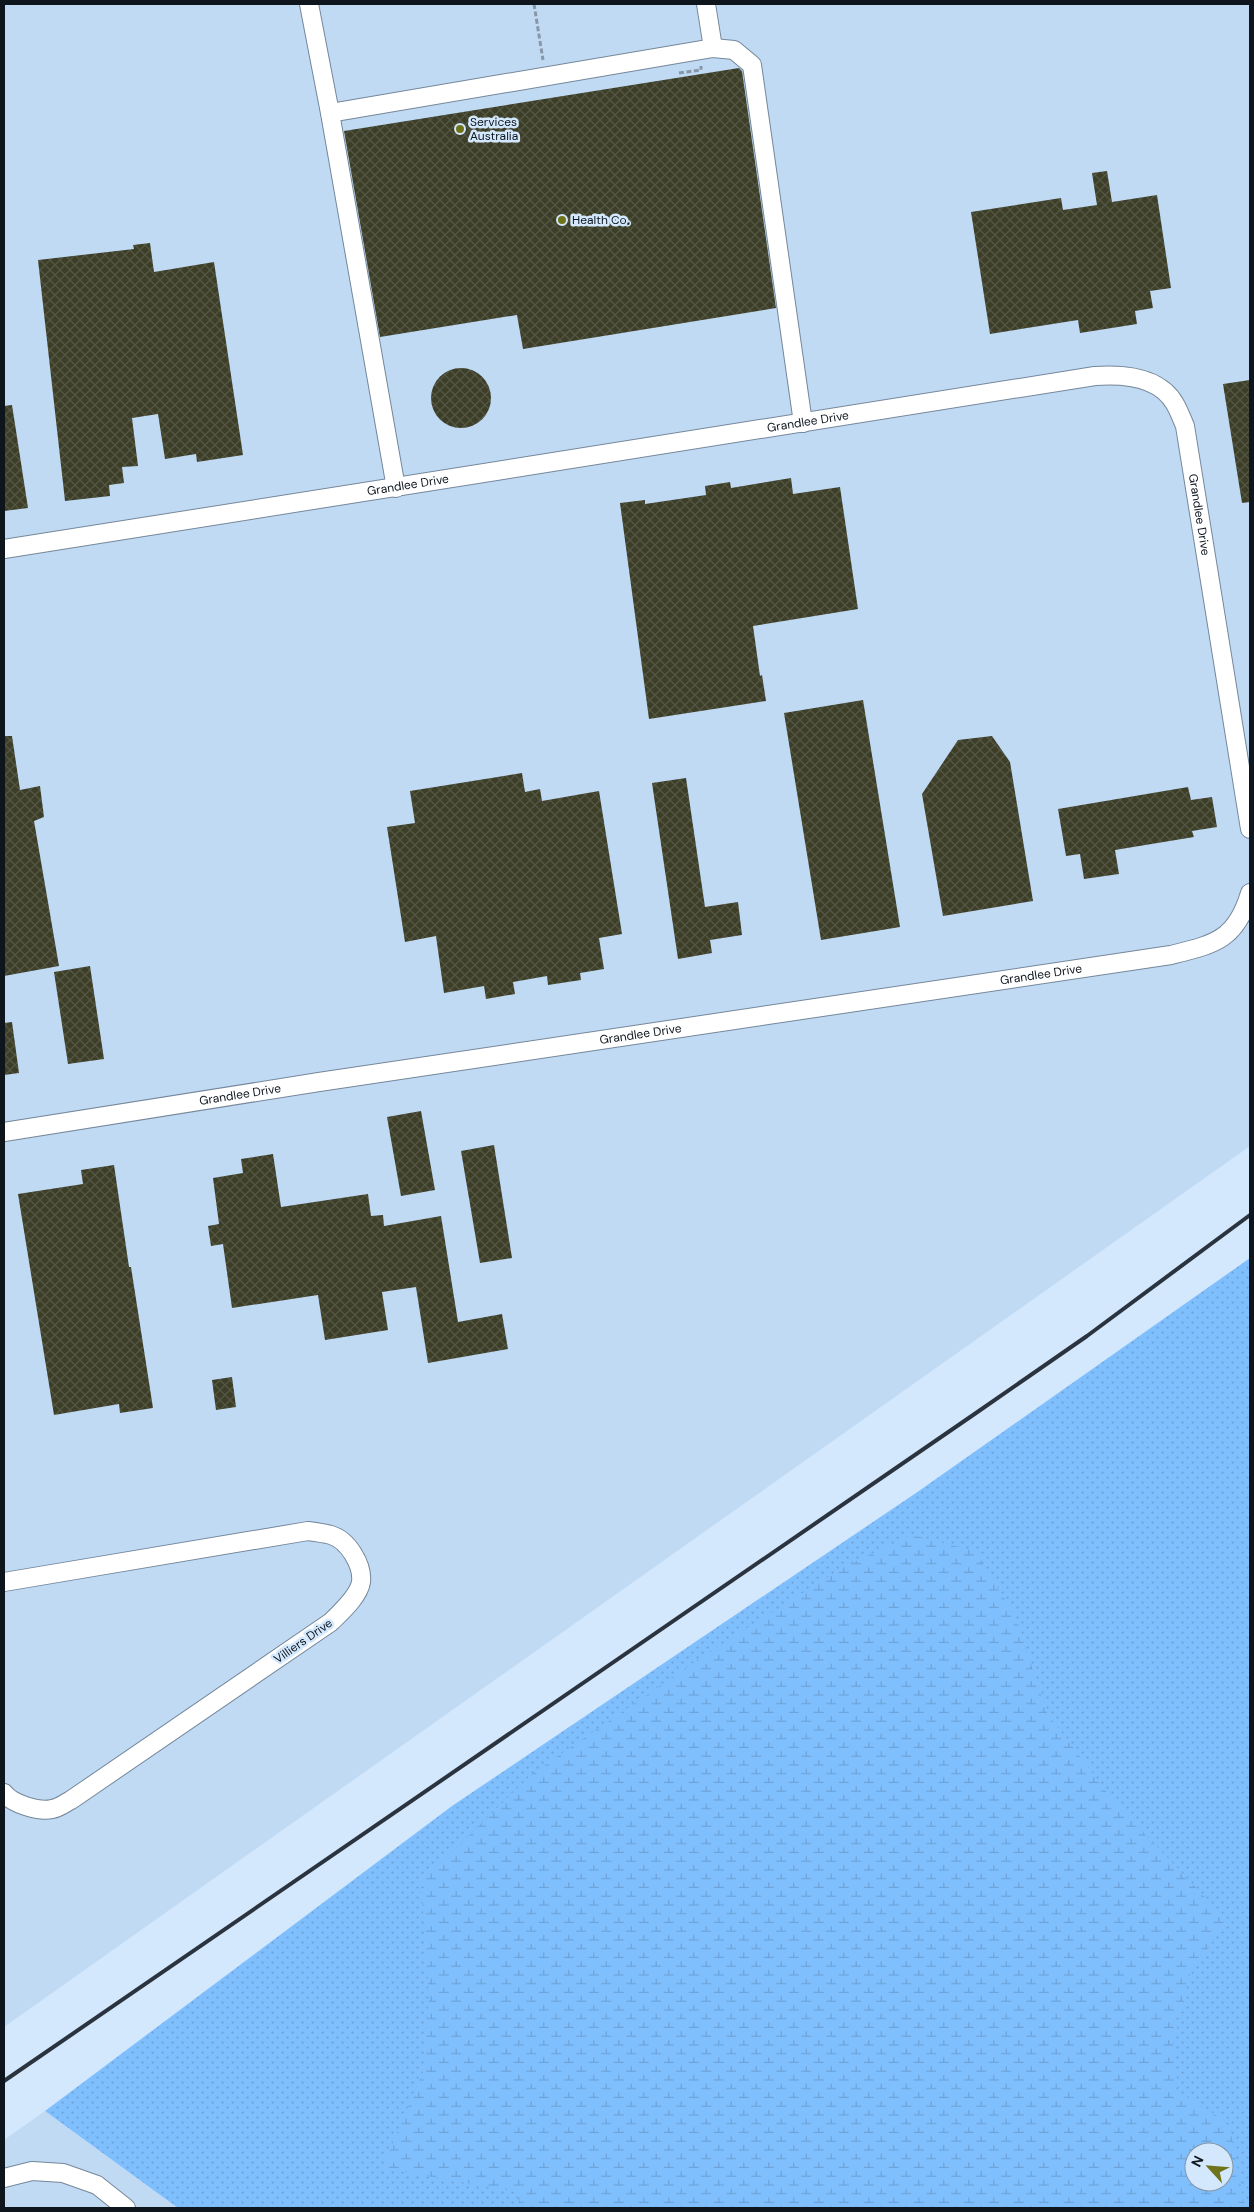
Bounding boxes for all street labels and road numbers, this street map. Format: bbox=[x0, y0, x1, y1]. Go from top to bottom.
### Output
street label: Grandlee Drive bbox=[766, 407, 850, 436]
street label: Grandlee Drive bbox=[366, 471, 450, 499]
street label: Grandlee Drive bbox=[1185, 473, 1214, 557]
street label: Grandlee Drive bbox=[999, 960, 1083, 988]
street label: Grandlee Drive bbox=[599, 1020, 683, 1048]
street label: Grandlee Drive bbox=[198, 1080, 282, 1109]
street label: Villiers Drive bbox=[271, 1615, 336, 1667]

